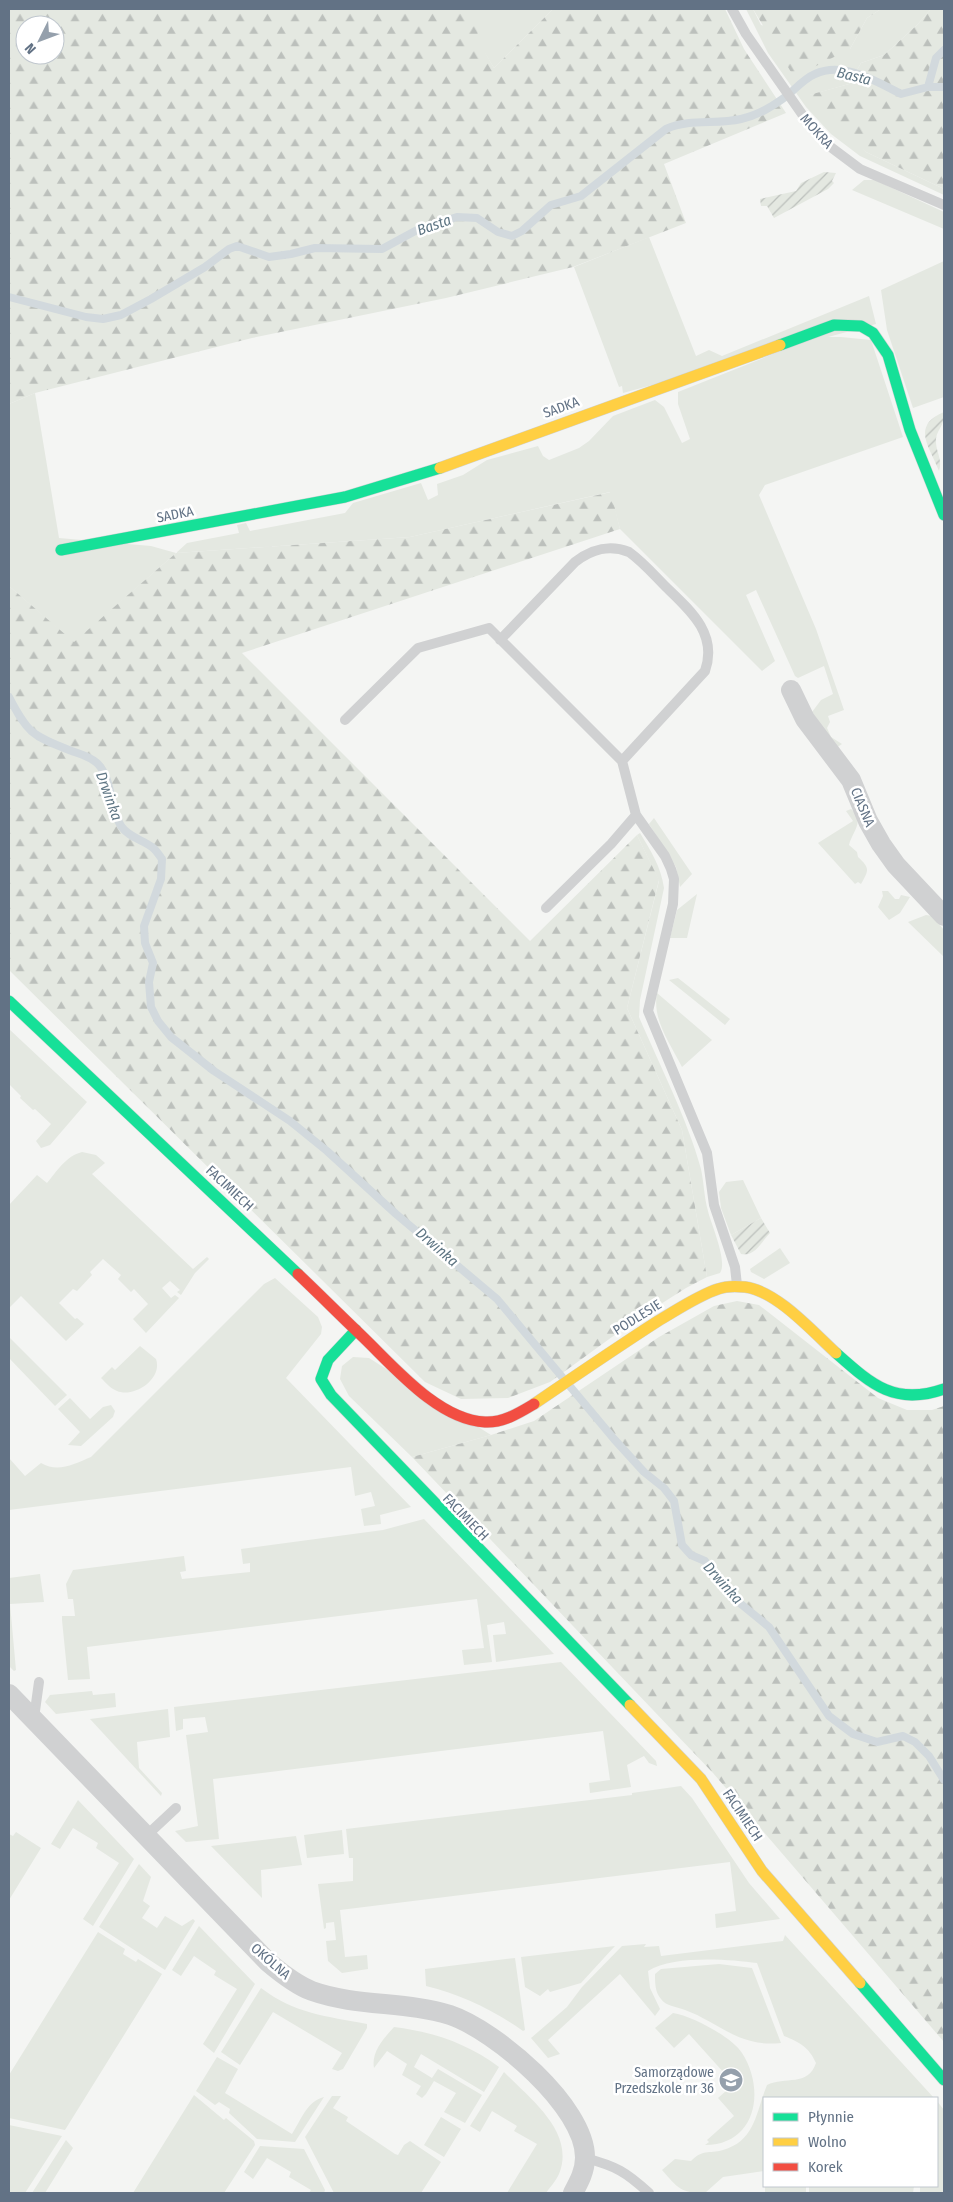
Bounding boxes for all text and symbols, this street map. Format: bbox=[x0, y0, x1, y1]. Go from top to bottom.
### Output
north arrow bbox=[15, 15, 65, 65]
text: N bbox=[22, 40, 40, 57]
water label: Basta bbox=[835, 63, 873, 89]
street label: MOKRA bbox=[797, 110, 837, 153]
water label: Basta bbox=[415, 211, 454, 239]
street label: SADKA bbox=[541, 393, 582, 422]
street label: SADKA bbox=[155, 502, 196, 526]
water label: Drwinka bbox=[92, 769, 126, 823]
street label: CIASNA bbox=[847, 785, 879, 830]
street label: FACIMIECH bbox=[202, 1162, 257, 1215]
water label: Drwinka bbox=[412, 1224, 462, 1271]
street label: PODLESIE bbox=[610, 1296, 665, 1339]
street label: FACIMIECH bbox=[439, 1490, 492, 1544]
water label: Drwinka bbox=[699, 1558, 747, 1608]
street label: FACIMIECH bbox=[719, 1786, 766, 1845]
street label: OKÓLNA bbox=[247, 1939, 295, 1984]
place label: Samorządowe Przedszkole nr 36 bbox=[614, 2064, 714, 2097]
school or university icon: Samorządowe Przedszkole nr 36 bbox=[718, 2067, 744, 2093]
legend bbox=[763, 2097, 938, 2187]
text: Płynnie bbox=[808, 2108, 854, 2126]
text: Wolno bbox=[808, 2133, 847, 2151]
text: Korek bbox=[808, 2158, 843, 2176]

